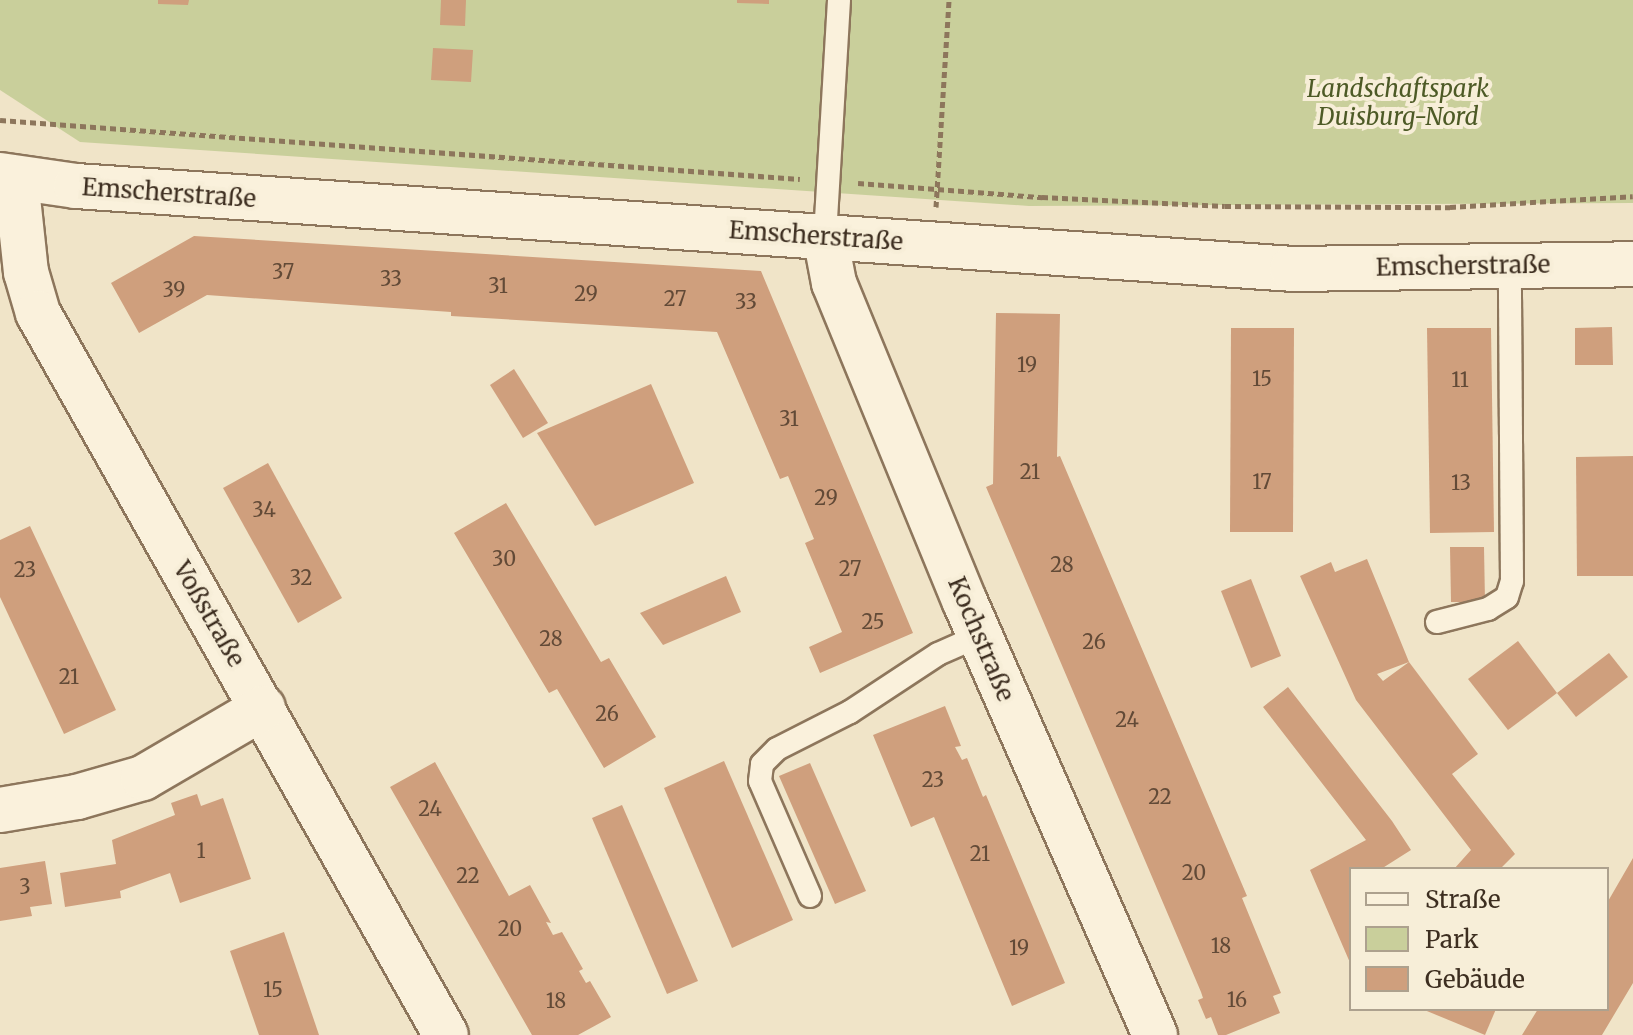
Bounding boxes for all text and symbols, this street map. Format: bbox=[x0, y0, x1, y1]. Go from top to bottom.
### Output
park label: Landschaftspark Duisburg-Nord bbox=[1307, 75, 1489, 131]
street label: Emscherstraße bbox=[81, 173, 257, 213]
street label: Emscherstraße bbox=[728, 216, 904, 256]
street label: Emscherstraße bbox=[1375, 250, 1551, 282]
house number: 37 bbox=[272, 259, 294, 283]
house number: 33 bbox=[380, 266, 402, 290]
house number: 31 bbox=[488, 273, 508, 297]
house number: 39 bbox=[163, 277, 185, 301]
house number: 29 bbox=[574, 281, 598, 305]
house number: 27 bbox=[664, 286, 686, 310]
house number: 33 bbox=[735, 289, 757, 313]
house number: 19 bbox=[1017, 352, 1037, 376]
house number: 15 bbox=[1252, 366, 1272, 390]
house number: 11 bbox=[1451, 367, 1469, 391]
house number: 31 bbox=[779, 406, 799, 430]
house number: 21 bbox=[1020, 459, 1040, 483]
house number: 17 bbox=[1252, 469, 1272, 493]
house number: 13 bbox=[1451, 470, 1471, 494]
house number: 29 bbox=[814, 485, 838, 509]
house number: 34 bbox=[252, 497, 276, 521]
house number: 30 bbox=[492, 546, 516, 570]
house number: 28 bbox=[1050, 552, 1074, 576]
street label: Voßstraße bbox=[167, 556, 251, 672]
house number: 27 bbox=[839, 556, 861, 580]
house number: 23 bbox=[14, 557, 36, 581]
house number: 32 bbox=[290, 565, 312, 589]
street label: Kochstraße bbox=[942, 573, 1020, 705]
house number: 25 bbox=[862, 609, 884, 633]
house number: 28 bbox=[539, 626, 563, 650]
house number: 26 bbox=[1082, 629, 1106, 653]
house number: 21 bbox=[59, 664, 79, 688]
house number: 26 bbox=[595, 701, 619, 725]
house number: 24 bbox=[1115, 707, 1139, 731]
house number: 23 bbox=[922, 767, 944, 791]
house number: 22 bbox=[1148, 784, 1172, 808]
house number: 24 bbox=[418, 796, 442, 820]
house number: 1 bbox=[196, 838, 206, 862]
house number: 21 bbox=[970, 841, 990, 865]
house number: 20 bbox=[1182, 860, 1206, 884]
house number: 22 bbox=[456, 863, 480, 887]
legend bbox=[1349, 867, 1609, 1011]
house number: 3 bbox=[19, 874, 31, 898]
text: Straße bbox=[1425, 884, 1500, 915]
house number: 20 bbox=[498, 916, 522, 940]
text: Park bbox=[1425, 924, 1478, 955]
house number: 18 bbox=[1211, 933, 1231, 957]
house number: 19 bbox=[1009, 935, 1029, 959]
text: Gebäude bbox=[1425, 964, 1525, 995]
house number: 15 bbox=[263, 977, 283, 1001]
house number: 16 bbox=[1227, 987, 1247, 1011]
house number: 18 bbox=[546, 988, 566, 1012]

